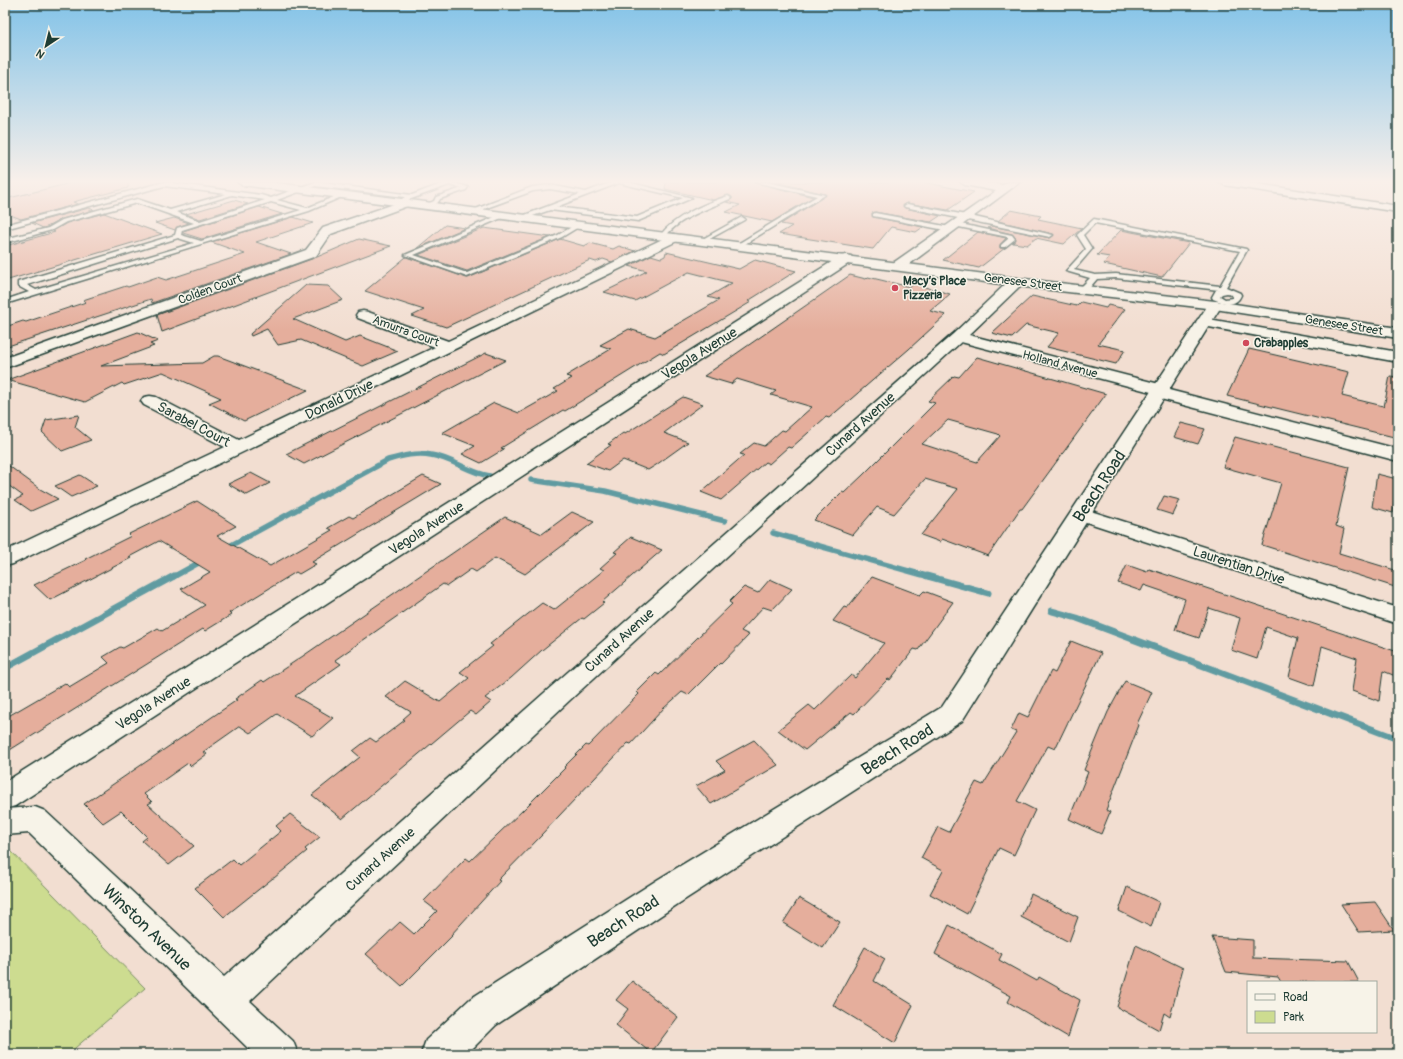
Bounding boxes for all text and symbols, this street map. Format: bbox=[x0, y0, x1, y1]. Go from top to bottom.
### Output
north arrow bbox=[26, 26, 66, 66]
text: N bbox=[33, 46, 47, 61]
street label: Genesee Street bbox=[983, 270, 1063, 295]
street label: Colden Court bbox=[176, 271, 244, 308]
place label: Macy’s Place Pizzeria bbox=[903, 274, 967, 303]
marker: Macy’s Place Pizzeria bbox=[890, 283, 900, 293]
street label: Amurra Court bbox=[370, 312, 441, 351]
street label: Genesee Street bbox=[1304, 312, 1384, 339]
street label: Vegola Avenue bbox=[658, 323, 740, 383]
place label: Crabapples bbox=[1254, 336, 1309, 351]
marker: Crabapples bbox=[1241, 338, 1251, 348]
street label: Holland Avenue bbox=[1021, 347, 1099, 382]
street label: Donald Drive bbox=[302, 376, 376, 423]
street label: Cunard Avenue bbox=[822, 389, 899, 460]
street label: Sarabel Court bbox=[154, 398, 233, 451]
street label: Beach Road bbox=[1068, 446, 1130, 526]
street label: Vegola Avenue bbox=[386, 498, 467, 559]
street label: Laurentian Drive bbox=[1191, 543, 1287, 588]
street label: Cunard Avenue bbox=[581, 605, 658, 676]
street label: Vegola Avenue bbox=[113, 673, 194, 734]
street label: Beach Road bbox=[857, 719, 937, 780]
street label: Cunard Avenue bbox=[342, 824, 419, 895]
street label: Winston Avenue bbox=[98, 880, 196, 976]
street label: Beach Road bbox=[583, 890, 663, 952]
legend bbox=[1247, 981, 1377, 1033]
text: Road bbox=[1283, 990, 1308, 1005]
text: Park bbox=[1283, 1010, 1304, 1025]

